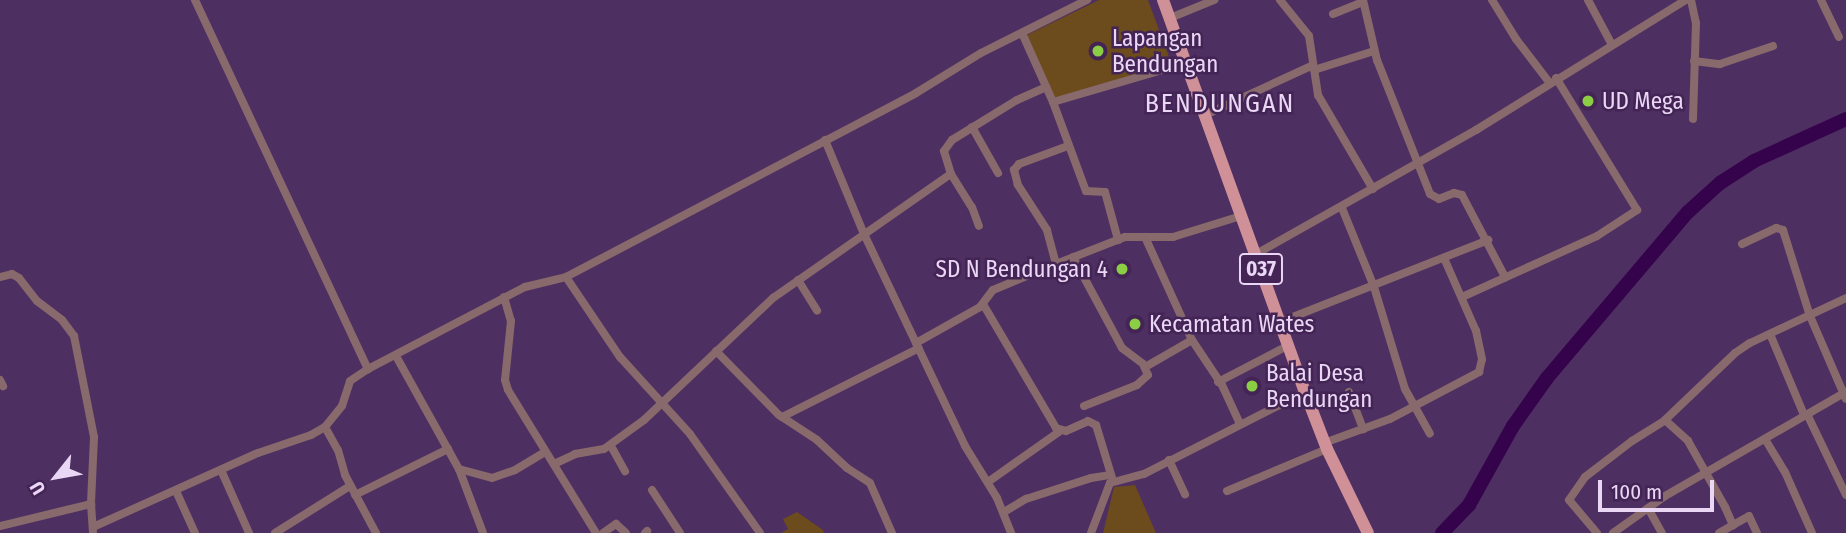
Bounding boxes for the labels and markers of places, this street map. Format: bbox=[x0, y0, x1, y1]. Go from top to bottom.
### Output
place label: Lapangan Bendungan bbox=[1112, 24, 1218, 78]
marker: Lapangan Bendungan bbox=[1090, 43, 1106, 59]
place label: UD Mega bbox=[1602, 87, 1684, 115]
marker: UD Mega bbox=[1580, 93, 1596, 109]
place label: SD N Bendungan 4 bbox=[936, 255, 1108, 283]
marker: SD N Bendungan 4 bbox=[1114, 261, 1130, 277]
place label: Kecamatan Wates bbox=[1149, 310, 1314, 338]
marker: Kecamatan Wates bbox=[1127, 316, 1143, 332]
place label: Balai Desa Bendungan bbox=[1266, 359, 1372, 413]
marker: Balai Desa Bendungan bbox=[1244, 378, 1260, 394]

